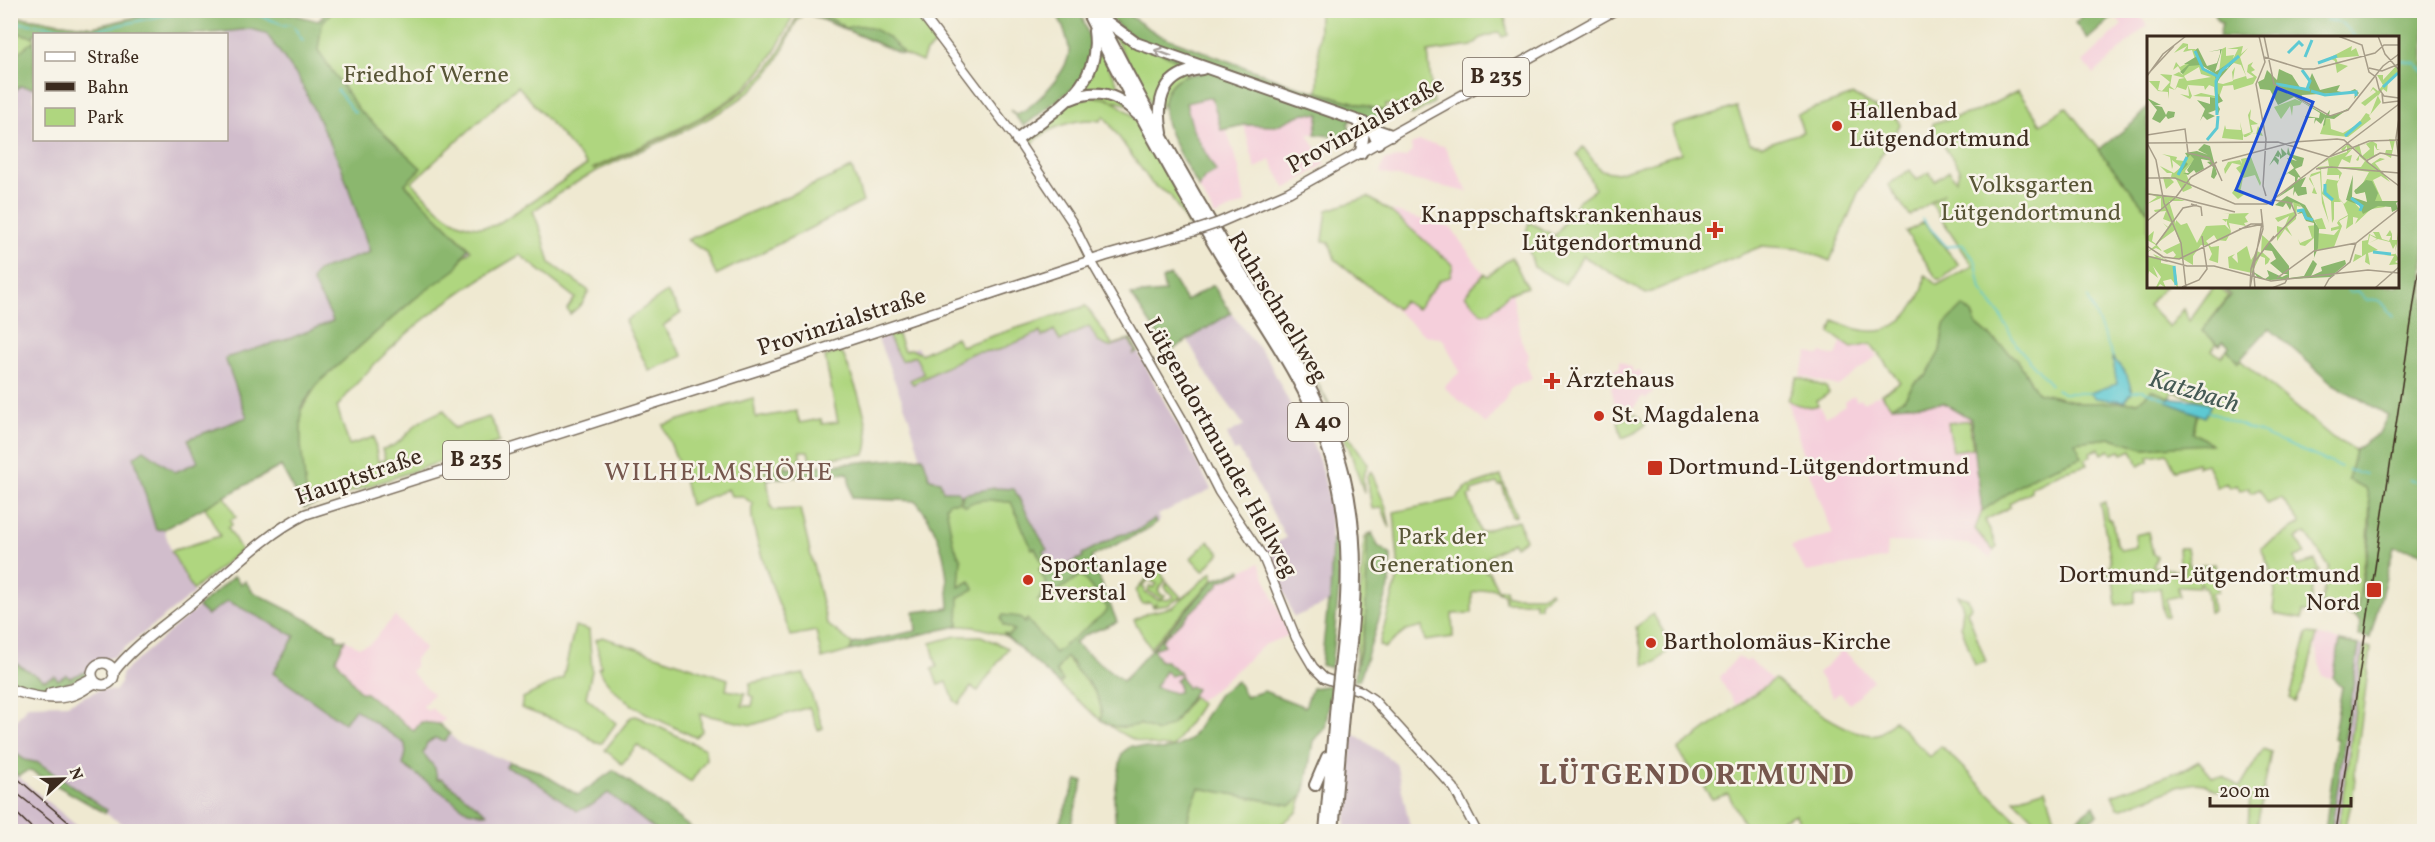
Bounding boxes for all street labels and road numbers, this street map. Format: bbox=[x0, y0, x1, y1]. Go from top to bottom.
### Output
road number: B 235 bbox=[1463, 58, 1529, 96]
street label: Provinzialstraße bbox=[1281, 69, 1451, 183]
street label: Ruhrschnellweg bbox=[1218, 226, 1336, 390]
street label: Provinzialstraße bbox=[753, 280, 931, 366]
street label: Lütgendortmunder Hellweg bbox=[1134, 312, 1306, 584]
road number: A 40 bbox=[1288, 403, 1348, 441]
street label: Hauptstraße bbox=[291, 440, 427, 516]
road number: B 235 bbox=[443, 441, 509, 479]

